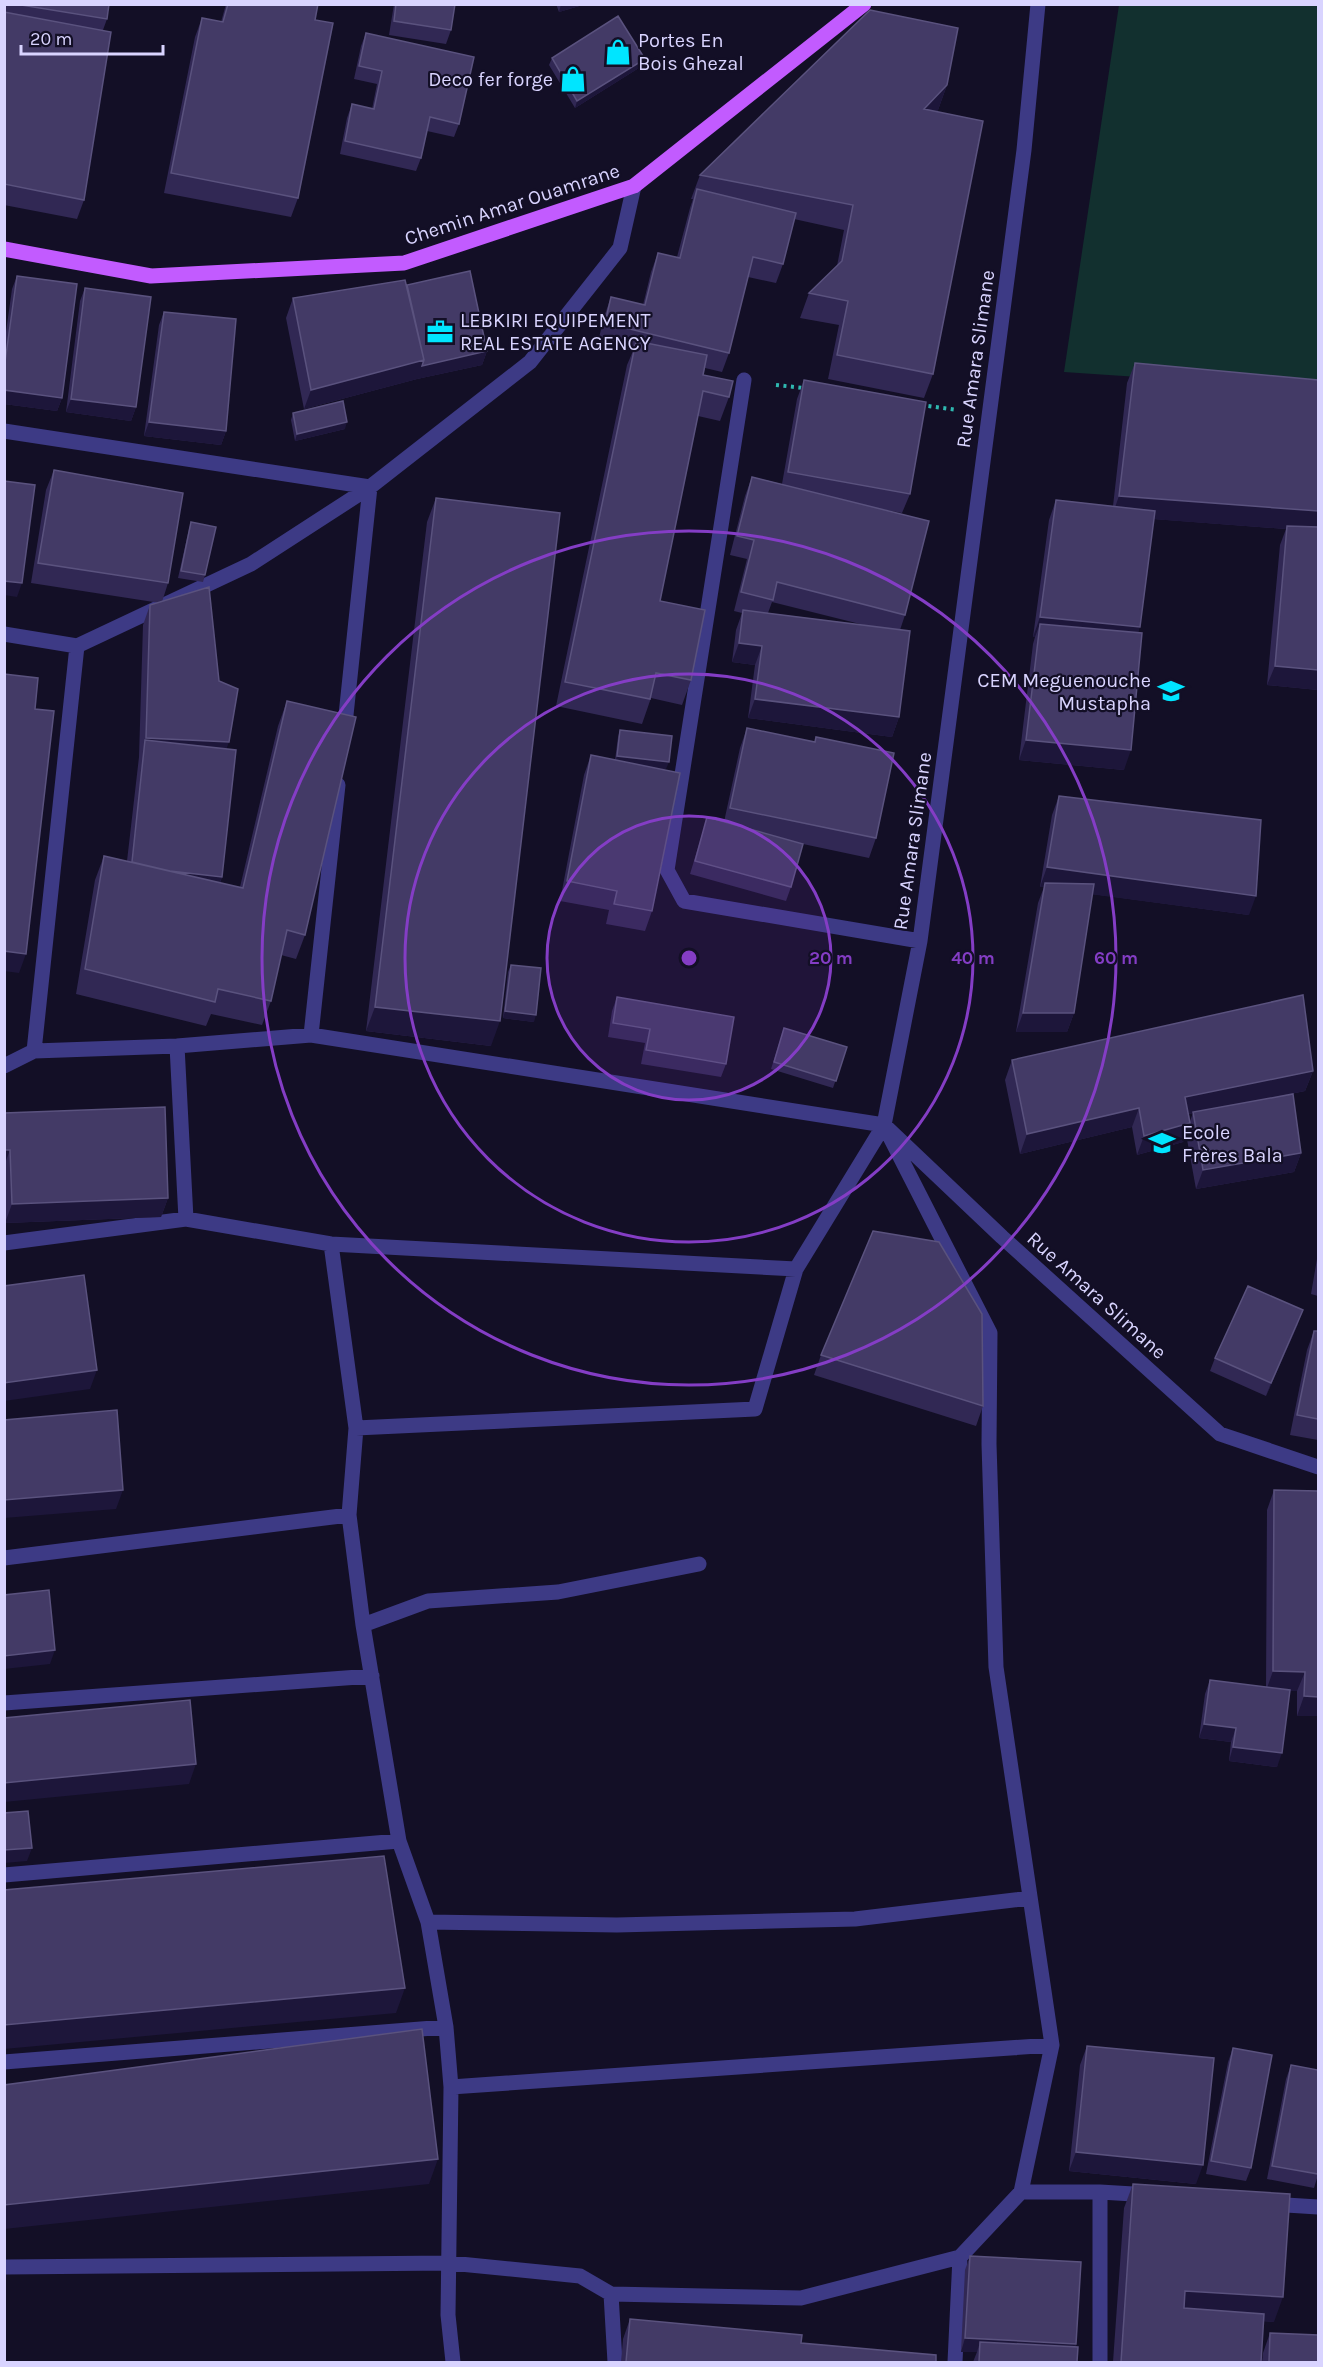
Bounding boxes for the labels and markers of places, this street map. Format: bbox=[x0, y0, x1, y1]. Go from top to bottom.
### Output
place label: Portes En Bois Ghezal bbox=[638, 29, 744, 75]
shop icon: Portes En Bois Ghezal bbox=[603, 37, 633, 67]
shop icon: Deco fer forge bbox=[558, 64, 588, 94]
place label: Deco fer forge bbox=[428, 68, 553, 91]
place label: LEBKIRI EQUIPEMENT REAL ESTATE AGENCY bbox=[460, 309, 651, 355]
office icon: LEBKIRI EQUIPEMENT REAL ESTATE AGENCY bbox=[425, 317, 455, 347]
place label: CEM Meguenouche Mustapha bbox=[977, 669, 1151, 715]
school or university icon: CEM Meguenouche Mustapha bbox=[1156, 676, 1186, 706]
centre of rings bbox=[679, 948, 699, 968]
place label: Ecole Frères Bala bbox=[1182, 1121, 1283, 1167]
school or university icon: Ecole Frères Bala bbox=[1147, 1128, 1177, 1158]

